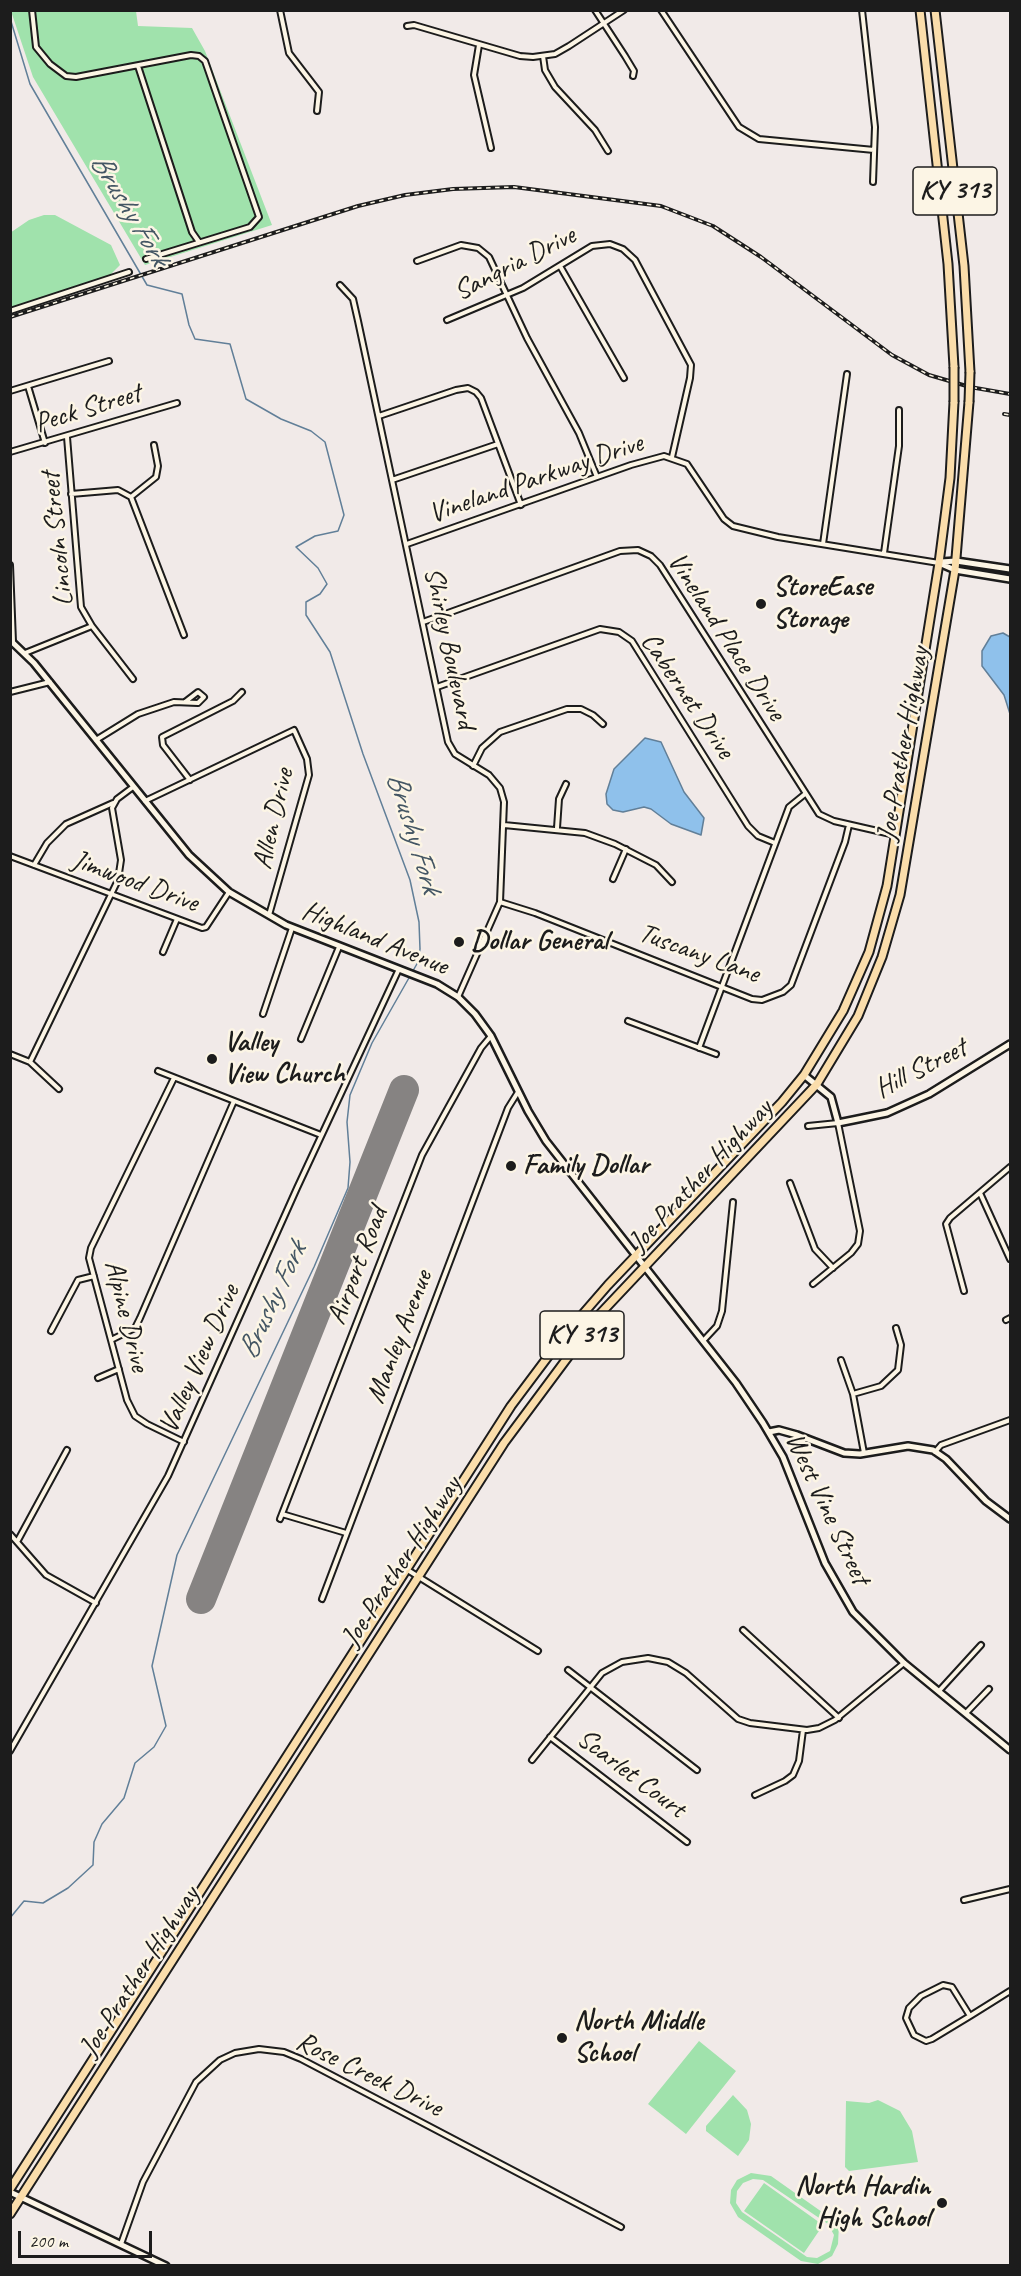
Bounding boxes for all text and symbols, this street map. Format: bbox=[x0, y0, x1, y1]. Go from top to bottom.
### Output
water label: Brushy Fork bbox=[82, 147, 176, 273]
road number: KY 313 bbox=[913, 167, 997, 215]
street label: Sangria Drive bbox=[449, 219, 581, 309]
street label: Peck Street bbox=[31, 377, 145, 441]
street label: Vineland Parkway Drive bbox=[425, 427, 647, 531]
street label: Lincoln Street bbox=[34, 470, 82, 608]
street label: Vineland Place Drive bbox=[659, 547, 793, 727]
street label: Shirley Boulevard bbox=[416, 564, 482, 732]
place label: StoreEase Storage bbox=[773, 571, 872, 637]
marker: StoreEase Storage bbox=[754, 597, 768, 611]
street label: Cabernet Drive bbox=[633, 627, 741, 765]
street label: Joe Prather Highway bbox=[870, 644, 938, 844]
street label: Allen Drive bbox=[246, 765, 302, 873]
water label: Brushy Fork bbox=[378, 768, 448, 898]
street label: Jimwood Drive bbox=[67, 844, 203, 920]
street label: Highland Avenue bbox=[297, 894, 453, 984]
street label: Tuscany Lane bbox=[634, 917, 764, 991]
place label: Dollar General bbox=[471, 925, 608, 959]
marker: Dollar General bbox=[452, 935, 466, 949]
place label: Valley View Church bbox=[224, 1026, 345, 1092]
street label: Hill Street bbox=[869, 1032, 973, 1106]
marker: Valley View Church bbox=[205, 1052, 219, 1066]
street label: Joe Prather Highway bbox=[622, 1093, 780, 1259]
place label: Family Dollar bbox=[523, 1149, 649, 1183]
marker: Family Dollar bbox=[504, 1159, 518, 1173]
street label: Airport Road bbox=[320, 1203, 396, 1329]
water label: Brushy Fork bbox=[230, 1237, 316, 1365]
street label: Alpine Drive bbox=[96, 1257, 156, 1375]
street label: Manley Avenue bbox=[359, 1266, 441, 1408]
street label: Valley View Drive bbox=[152, 1280, 248, 1438]
road number: KY 313 bbox=[540, 1311, 624, 1359]
street label: West Vine Street bbox=[777, 1428, 877, 1590]
street label: Joe Prather Highway bbox=[334, 1471, 470, 1653]
street label: Scarlet Court bbox=[570, 1722, 692, 1826]
street label: Joe Prather Highway bbox=[72, 1881, 208, 2063]
place label: North Middle School bbox=[574, 2005, 704, 2071]
street label: Rose Creek Drive bbox=[290, 2025, 448, 2125]
marker: North Middle School bbox=[555, 2031, 569, 2045]
place label: North Hardin High School bbox=[795, 2170, 930, 2236]
marker: North Hardin High School bbox=[935, 2196, 949, 2210]
scale bar bbox=[21, 2219, 154, 2257]
text: 200 m bbox=[29, 2230, 68, 2252]

